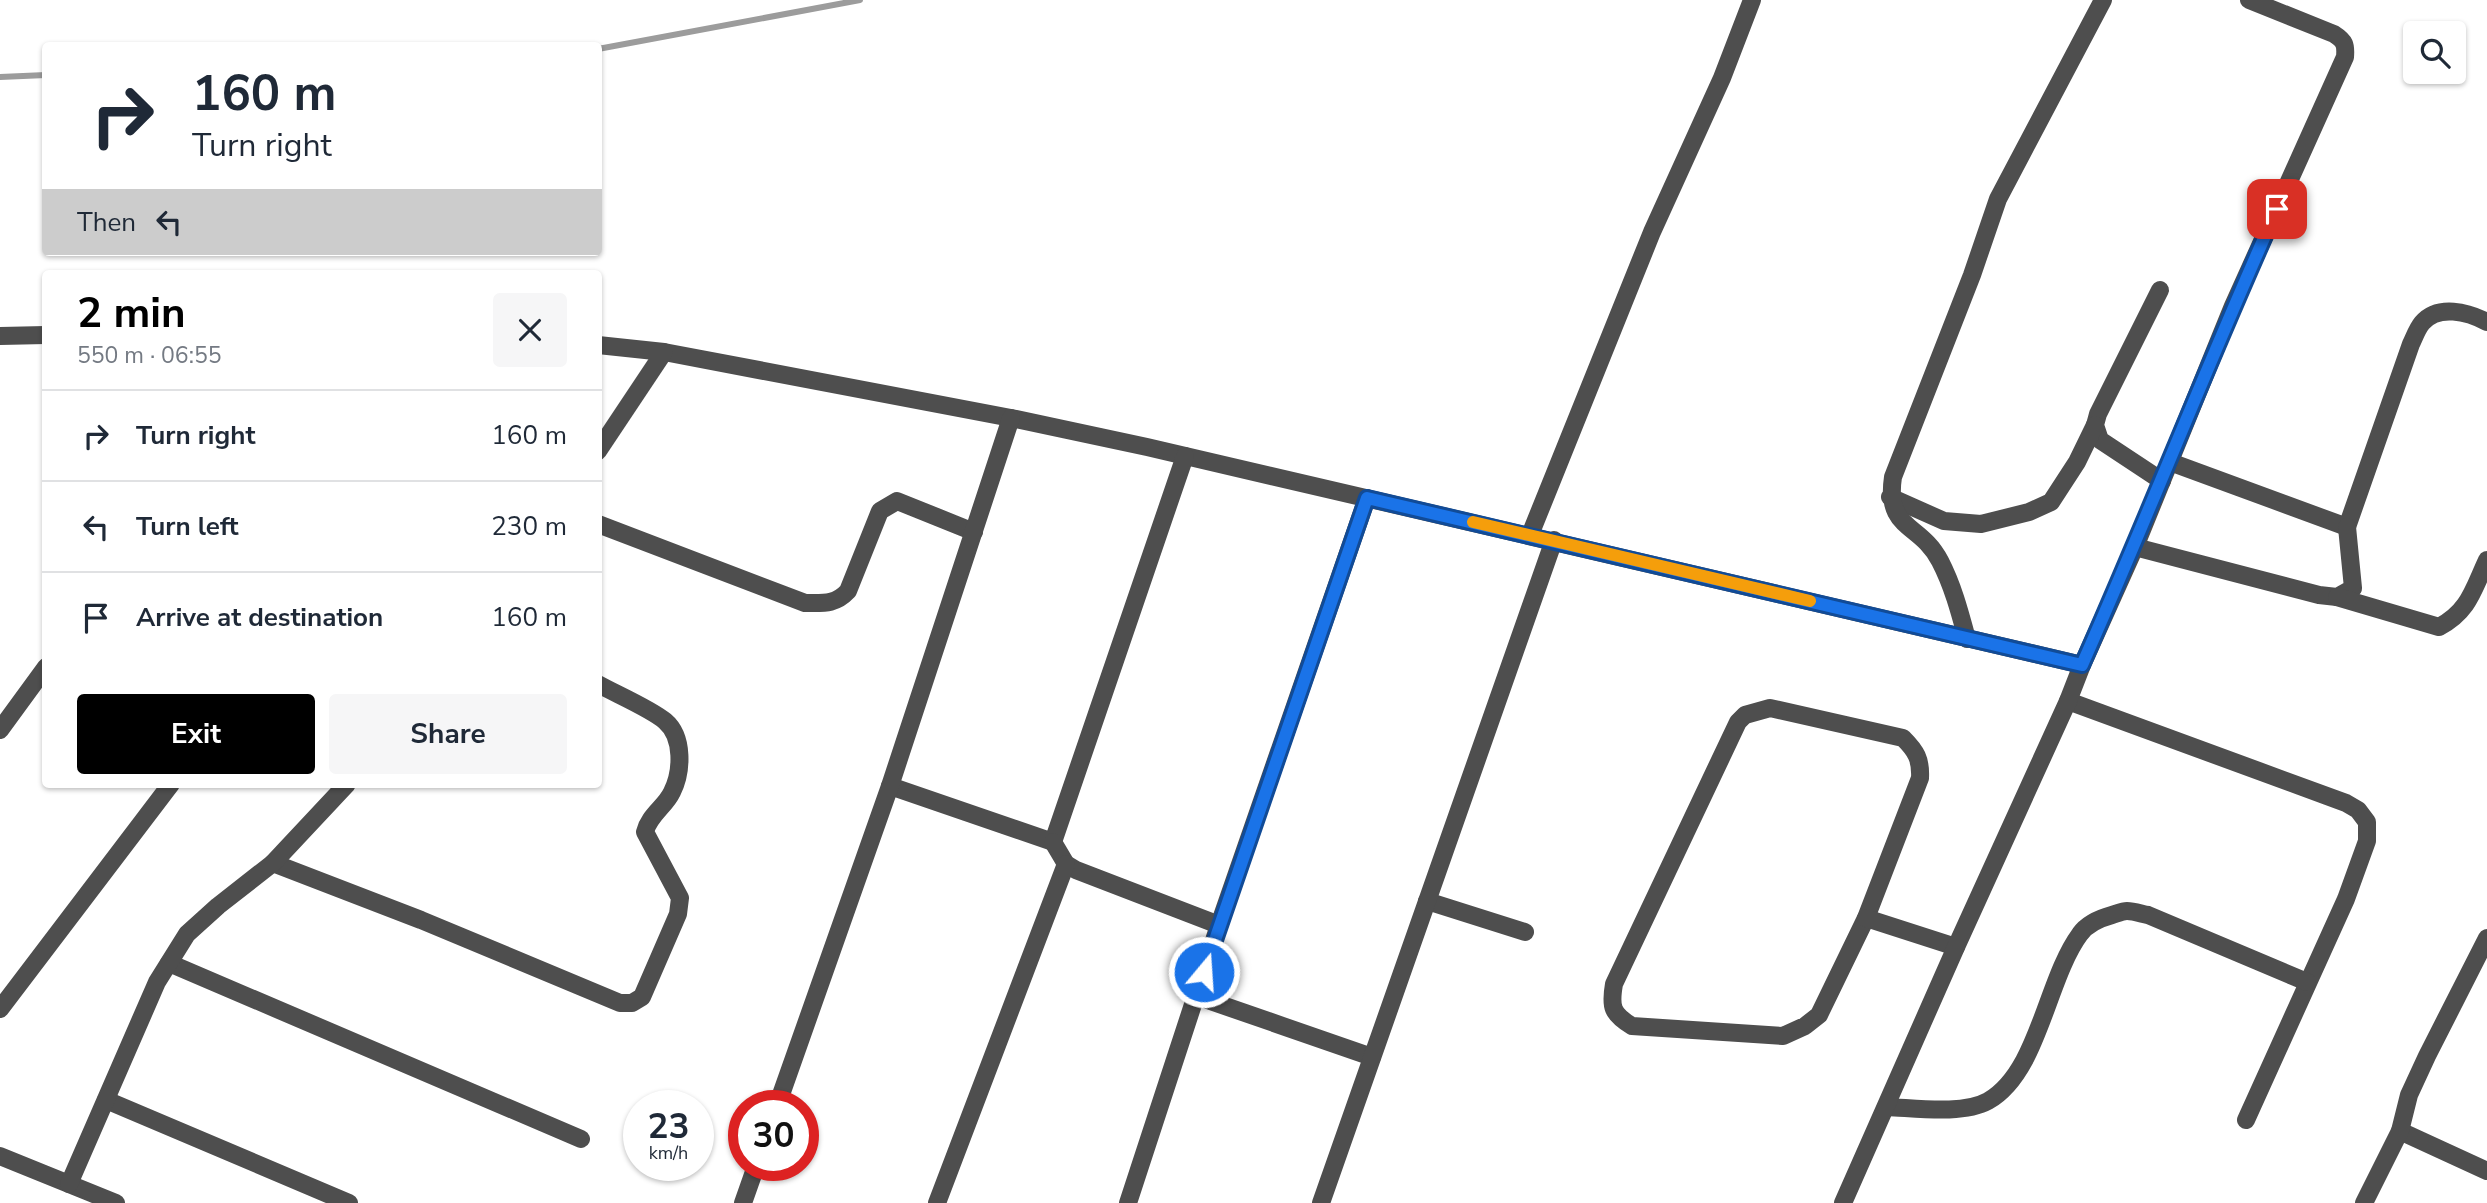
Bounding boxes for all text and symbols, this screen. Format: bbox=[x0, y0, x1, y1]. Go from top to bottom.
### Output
map controls bbox=[2403, 21, 2466, 84]
button: search bbox=[2403, 21, 2466, 84]
text: 160 m bbox=[192, 60, 336, 127]
icon: right bbox=[77, 70, 168, 161]
text: Turn right bbox=[192, 124, 332, 167]
pin bbox=[2247, 179, 2307, 239]
icon: arrive bbox=[2258, 190, 2296, 228]
icon: left bbox=[150, 203, 188, 241]
text: Then bbox=[77, 205, 136, 240]
text: 2 min bbox=[77, 285, 186, 342]
button: close bbox=[493, 293, 567, 367]
text: 550 m · 06:55 bbox=[77, 340, 222, 371]
icon: right bbox=[77, 417, 115, 455]
text: Turn right bbox=[136, 418, 255, 453]
text: 160 m bbox=[491, 418, 567, 453]
icon: left bbox=[77, 508, 115, 546]
text: Turn left bbox=[136, 509, 239, 544]
text: 230 m bbox=[491, 509, 567, 544]
icon: arrive bbox=[77, 599, 115, 637]
text: Arrive at destination bbox=[136, 600, 383, 635]
text: 160 m bbox=[491, 600, 567, 635]
button: Exit bbox=[77, 694, 315, 774]
button: Share bbox=[329, 694, 567, 774]
position arrow bbox=[1167, 935, 1241, 1009]
speed limit sign: 30 bbox=[728, 1090, 819, 1181]
text: 23 bbox=[647, 1103, 690, 1150]
text: km/h bbox=[649, 1141, 688, 1165]

